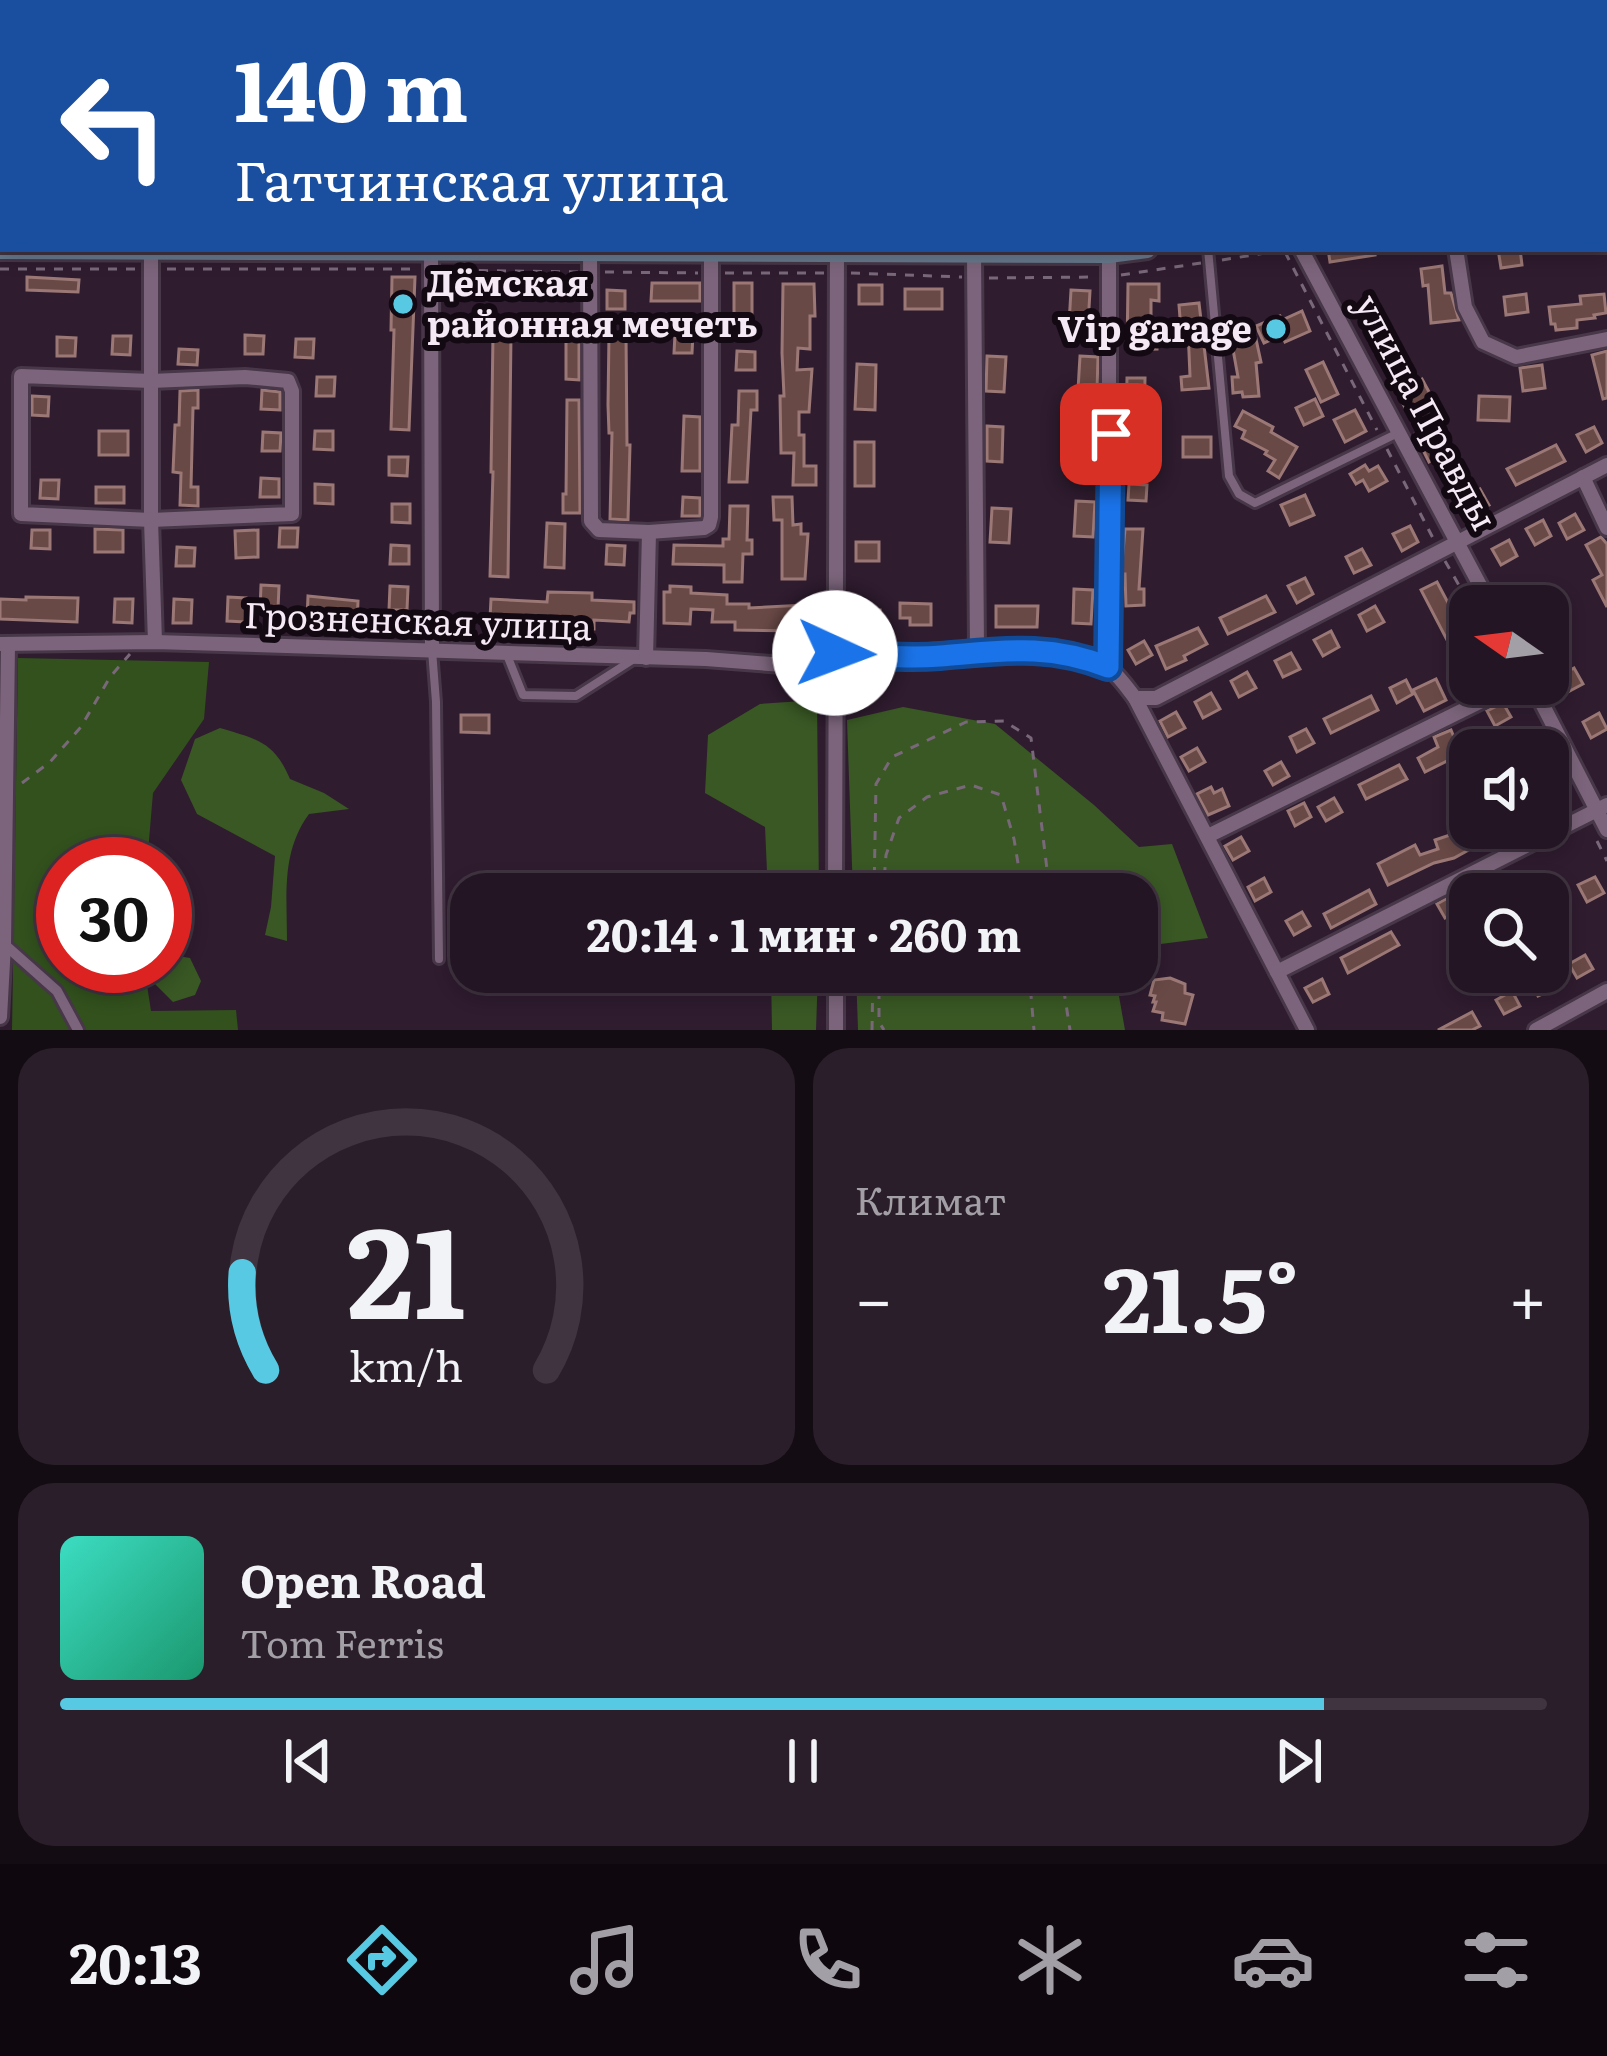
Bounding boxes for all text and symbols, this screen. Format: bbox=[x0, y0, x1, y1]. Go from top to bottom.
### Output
text: 140 m bbox=[234, 23, 469, 148]
icon: left bbox=[36, 48, 192, 204]
text: Гатчинская улица bbox=[234, 137, 728, 218]
place label: Дёмская районная мечеть bbox=[427, 254, 758, 348]
street label: улица Правды bbox=[1344, 283, 1513, 538]
marker: Дёмская районная мечеть bbox=[390, 291, 416, 317]
place label: Vip garage bbox=[1058, 300, 1252, 353]
marker: Vip garage bbox=[1263, 316, 1289, 342]
pin bbox=[1060, 383, 1162, 485]
icon: arrive bbox=[1078, 401, 1144, 467]
north arrow bbox=[1449, 585, 1569, 705]
map controls bbox=[1449, 585, 1569, 993]
street label: Грозненская улица bbox=[243, 586, 593, 651]
position arrow bbox=[772, 590, 898, 716]
button: sound bbox=[1449, 729, 1569, 849]
speed limit sign: 30 bbox=[36, 837, 192, 993]
button: search bbox=[1449, 873, 1569, 993]
text: 20:14 · 1 мин · 260 m bbox=[587, 899, 1021, 966]
text: Климат bbox=[855, 1169, 1007, 1227]
text: 21 bbox=[347, 1172, 466, 1357]
text: 21.5° bbox=[1103, 1227, 1299, 1361]
text: − bbox=[855, 1246, 893, 1344]
text: + bbox=[1509, 1246, 1547, 1344]
text: km/h bbox=[349, 1331, 463, 1394]
text: Open Road bbox=[240, 1545, 486, 1612]
text: Tom Ferris bbox=[240, 1612, 444, 1670]
icon: previous bbox=[275, 1728, 341, 1794]
icon: pause bbox=[770, 1728, 836, 1794]
icon: next bbox=[1266, 1728, 1332, 1794]
icon: directions bbox=[340, 1918, 424, 2002]
icon: music bbox=[563, 1918, 647, 2002]
icon: phone bbox=[786, 1918, 870, 2002]
icon: climate bbox=[1008, 1918, 1092, 2002]
icon: car bbox=[1231, 1918, 1315, 2002]
icon: filters bbox=[1454, 1918, 1538, 2002]
text: 20:13 bbox=[69, 1920, 202, 2001]

